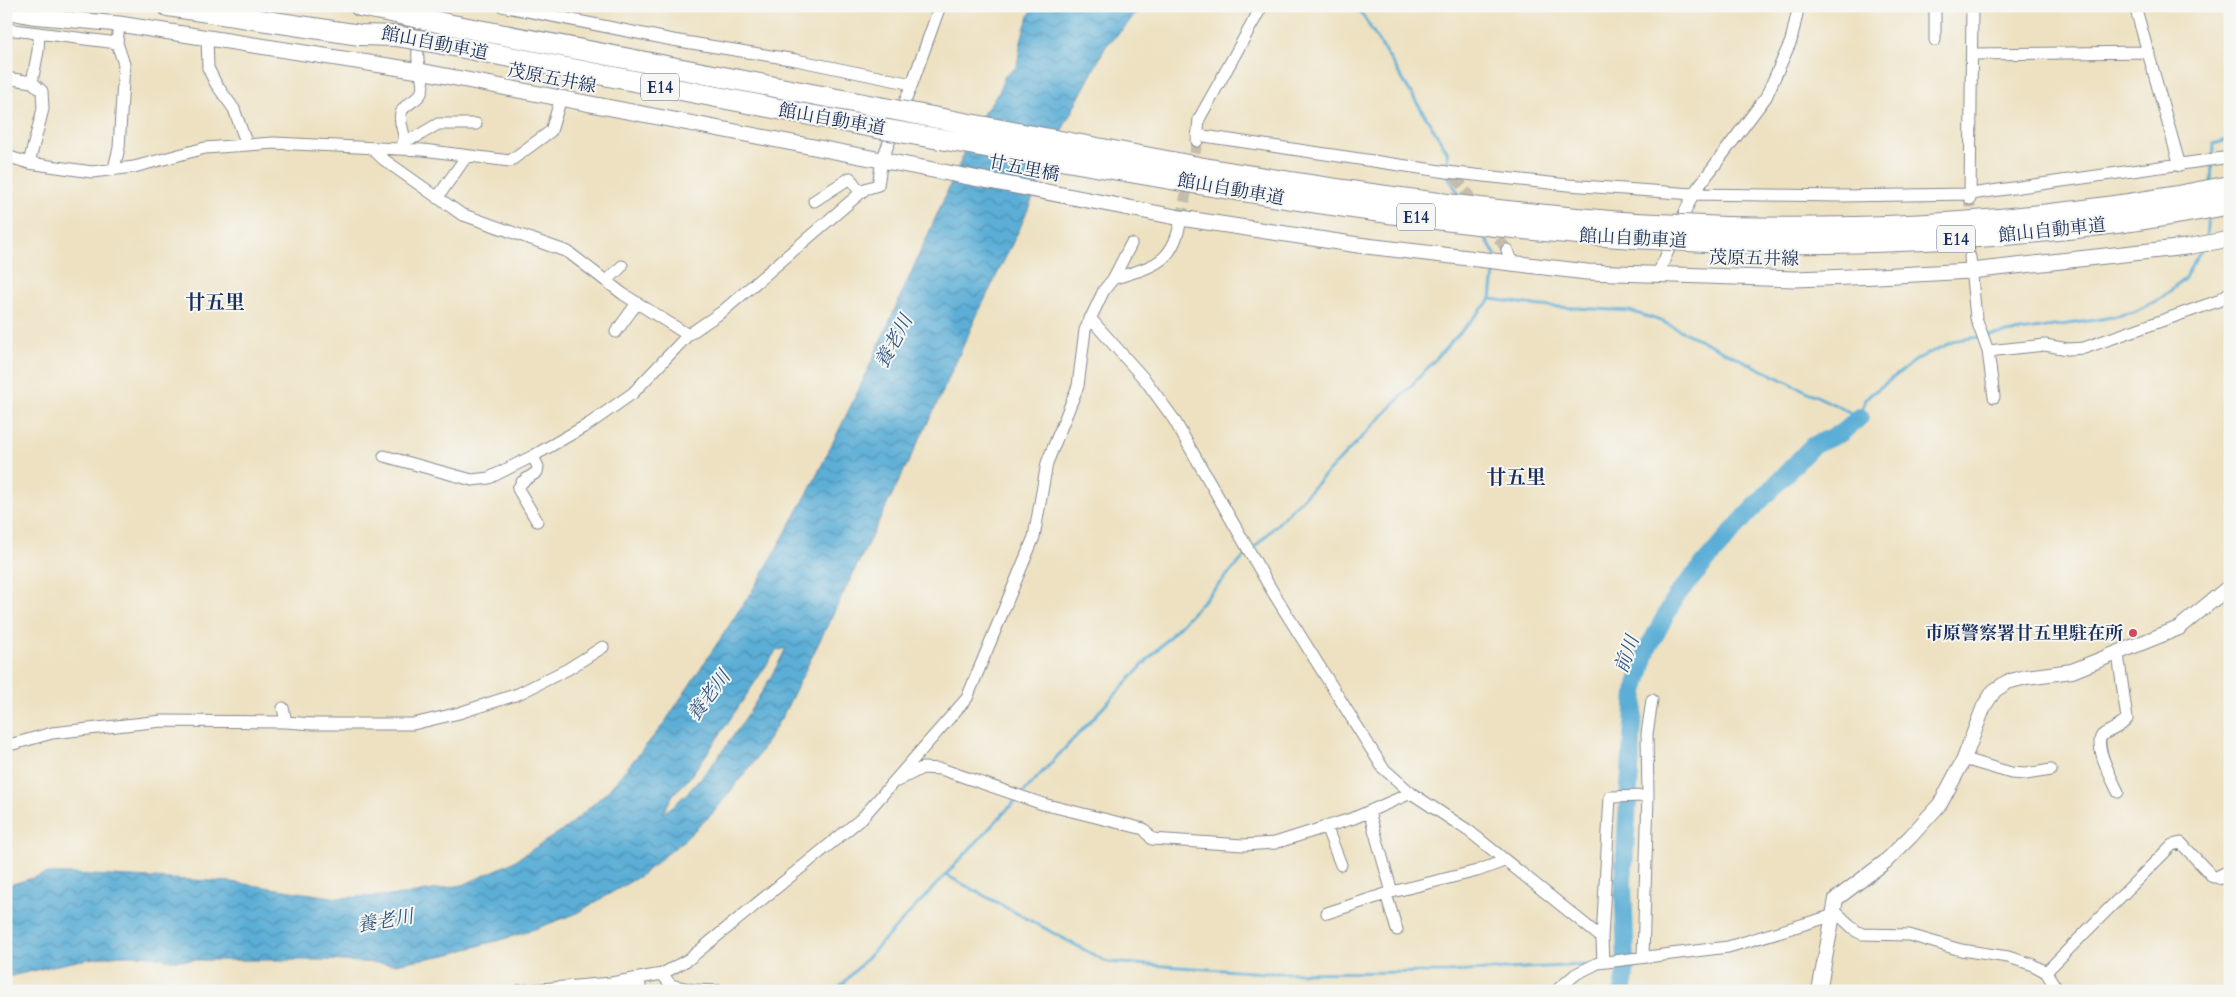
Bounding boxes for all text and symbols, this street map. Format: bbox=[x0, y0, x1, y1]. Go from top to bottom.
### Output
street label: 館山自動車道 bbox=[380, 21, 490, 66]
street label: 茂原五井線 bbox=[505, 58, 598, 99]
road number: E14 bbox=[641, 74, 679, 100]
street label: 館山自動車道 bbox=[777, 98, 887, 141]
street label: 廿五里橋 bbox=[986, 149, 1062, 188]
street label: 館山自動車道 bbox=[1176, 168, 1286, 211]
road number: E14 bbox=[1397, 203, 1435, 230]
street label: 館山自動車道 bbox=[1997, 212, 2107, 249]
street label: 館山自動車道 bbox=[1578, 223, 1688, 254]
road number: E14 bbox=[1937, 225, 1975, 252]
street label: 茂原五井線 bbox=[1709, 245, 1799, 272]
district label: 廿五里 bbox=[185, 289, 245, 316]
water label: 養老川 bbox=[869, 308, 920, 373]
district label: 廿五里 bbox=[1486, 464, 1546, 491]
place label: 市原警察署廿五里駐在所 bbox=[1925, 621, 2123, 646]
marker: 市原警察署廿五里駐在所 bbox=[2127, 627, 2139, 639]
water label: 前川 bbox=[1608, 630, 1646, 677]
water label: 養老川 bbox=[681, 663, 738, 726]
water label: 養老川 bbox=[355, 903, 417, 939]

